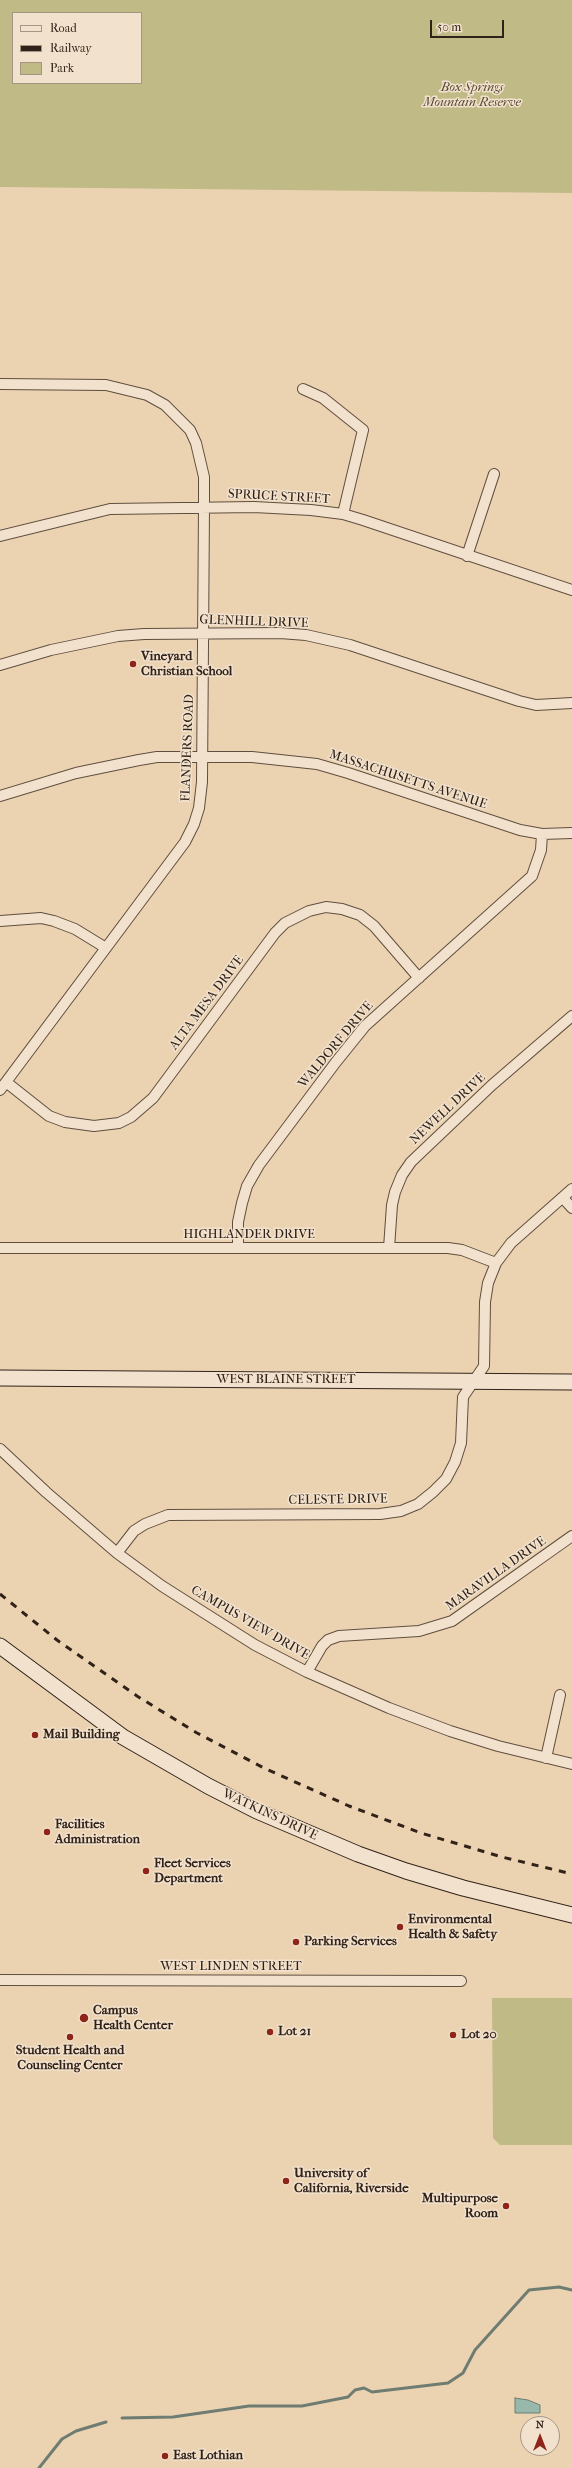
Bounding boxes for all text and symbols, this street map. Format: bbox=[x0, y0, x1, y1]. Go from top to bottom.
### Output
legend bbox=[12, 12, 142, 84]
scale bar bbox=[432, 12, 506, 38]
text: 50 m bbox=[437, 20, 461, 34]
text: Road bbox=[50, 21, 77, 35]
text: Railway bbox=[50, 41, 92, 55]
text: Park bbox=[50, 61, 74, 75]
park label: Box Springs Mountain Reserve bbox=[423, 80, 521, 111]
street label: SPRUCE STREET bbox=[227, 487, 331, 507]
street label: GLENHILL DRIVE bbox=[199, 612, 309, 632]
place label: Vineyard Christian School bbox=[141, 649, 232, 680]
marker: Vineyard Christian School bbox=[128, 659, 138, 669]
street label: FLANDERS ROAD bbox=[178, 694, 198, 802]
street label: MASSACHUSETTS AVENUE bbox=[327, 747, 489, 813]
street label: ALTA MESA DRIVE bbox=[167, 953, 247, 1053]
street label: WALDORF DRIVE bbox=[295, 999, 377, 1091]
street label: NEWELL DRIVE bbox=[407, 1070, 489, 1148]
street label: HIGHLANDER DRIVE bbox=[183, 1227, 315, 1243]
street label: WEST BLAINE STREET bbox=[216, 1372, 356, 1388]
street label: CELESTE DRIVE bbox=[288, 1491, 388, 1509]
street label: MARAVILLA DRIVE bbox=[443, 1534, 549, 1614]
street label: CAMPUS VIEW DRIVE bbox=[188, 1583, 312, 1663]
place label: Mail Building bbox=[43, 1727, 120, 1743]
marker: Mail Building bbox=[30, 1730, 40, 1740]
street label: WATKINS DRIVE bbox=[220, 1786, 320, 1844]
place label: Facilities Administration bbox=[55, 1817, 140, 1848]
marker: Facilities Administration bbox=[42, 1827, 52, 1837]
place label: Fleet Services Department bbox=[154, 1856, 231, 1887]
marker: Fleet Services Department bbox=[141, 1866, 151, 1876]
place label: Environmental Health & Safety bbox=[408, 1912, 497, 1943]
marker: Environmental Health & Safety bbox=[395, 1922, 405, 1932]
place label: Parking Services bbox=[304, 1934, 397, 1950]
marker: Parking Services bbox=[291, 1937, 301, 1947]
street label: WEST LINDEN STREET bbox=[160, 1959, 302, 1975]
place label: Campus Health Center bbox=[93, 2003, 173, 2034]
marker: Campus Health Center bbox=[78, 2012, 90, 2024]
place label: Lot 21 bbox=[278, 2024, 311, 2040]
marker: Lot 21 bbox=[265, 2027, 275, 2037]
place label: Lot 20 bbox=[461, 2027, 497, 2043]
marker: Lot 20 bbox=[448, 2030, 458, 2040]
marker: Student Health and Counseling Center bbox=[65, 2032, 75, 2042]
place label: Student Health and Counseling Center bbox=[16, 2043, 124, 2074]
place label: University of California, Riverside bbox=[294, 2166, 409, 2197]
marker: University of California, Riverside bbox=[281, 2176, 291, 2186]
place label: Multipurpose Room bbox=[422, 2191, 498, 2222]
marker: Multipurpose Room bbox=[501, 2201, 511, 2211]
north arrow bbox=[520, 2416, 560, 2456]
text: N bbox=[536, 2418, 544, 2431]
place label: East Lothian bbox=[173, 2448, 243, 2464]
marker: East Lothian bbox=[160, 2451, 170, 2461]

